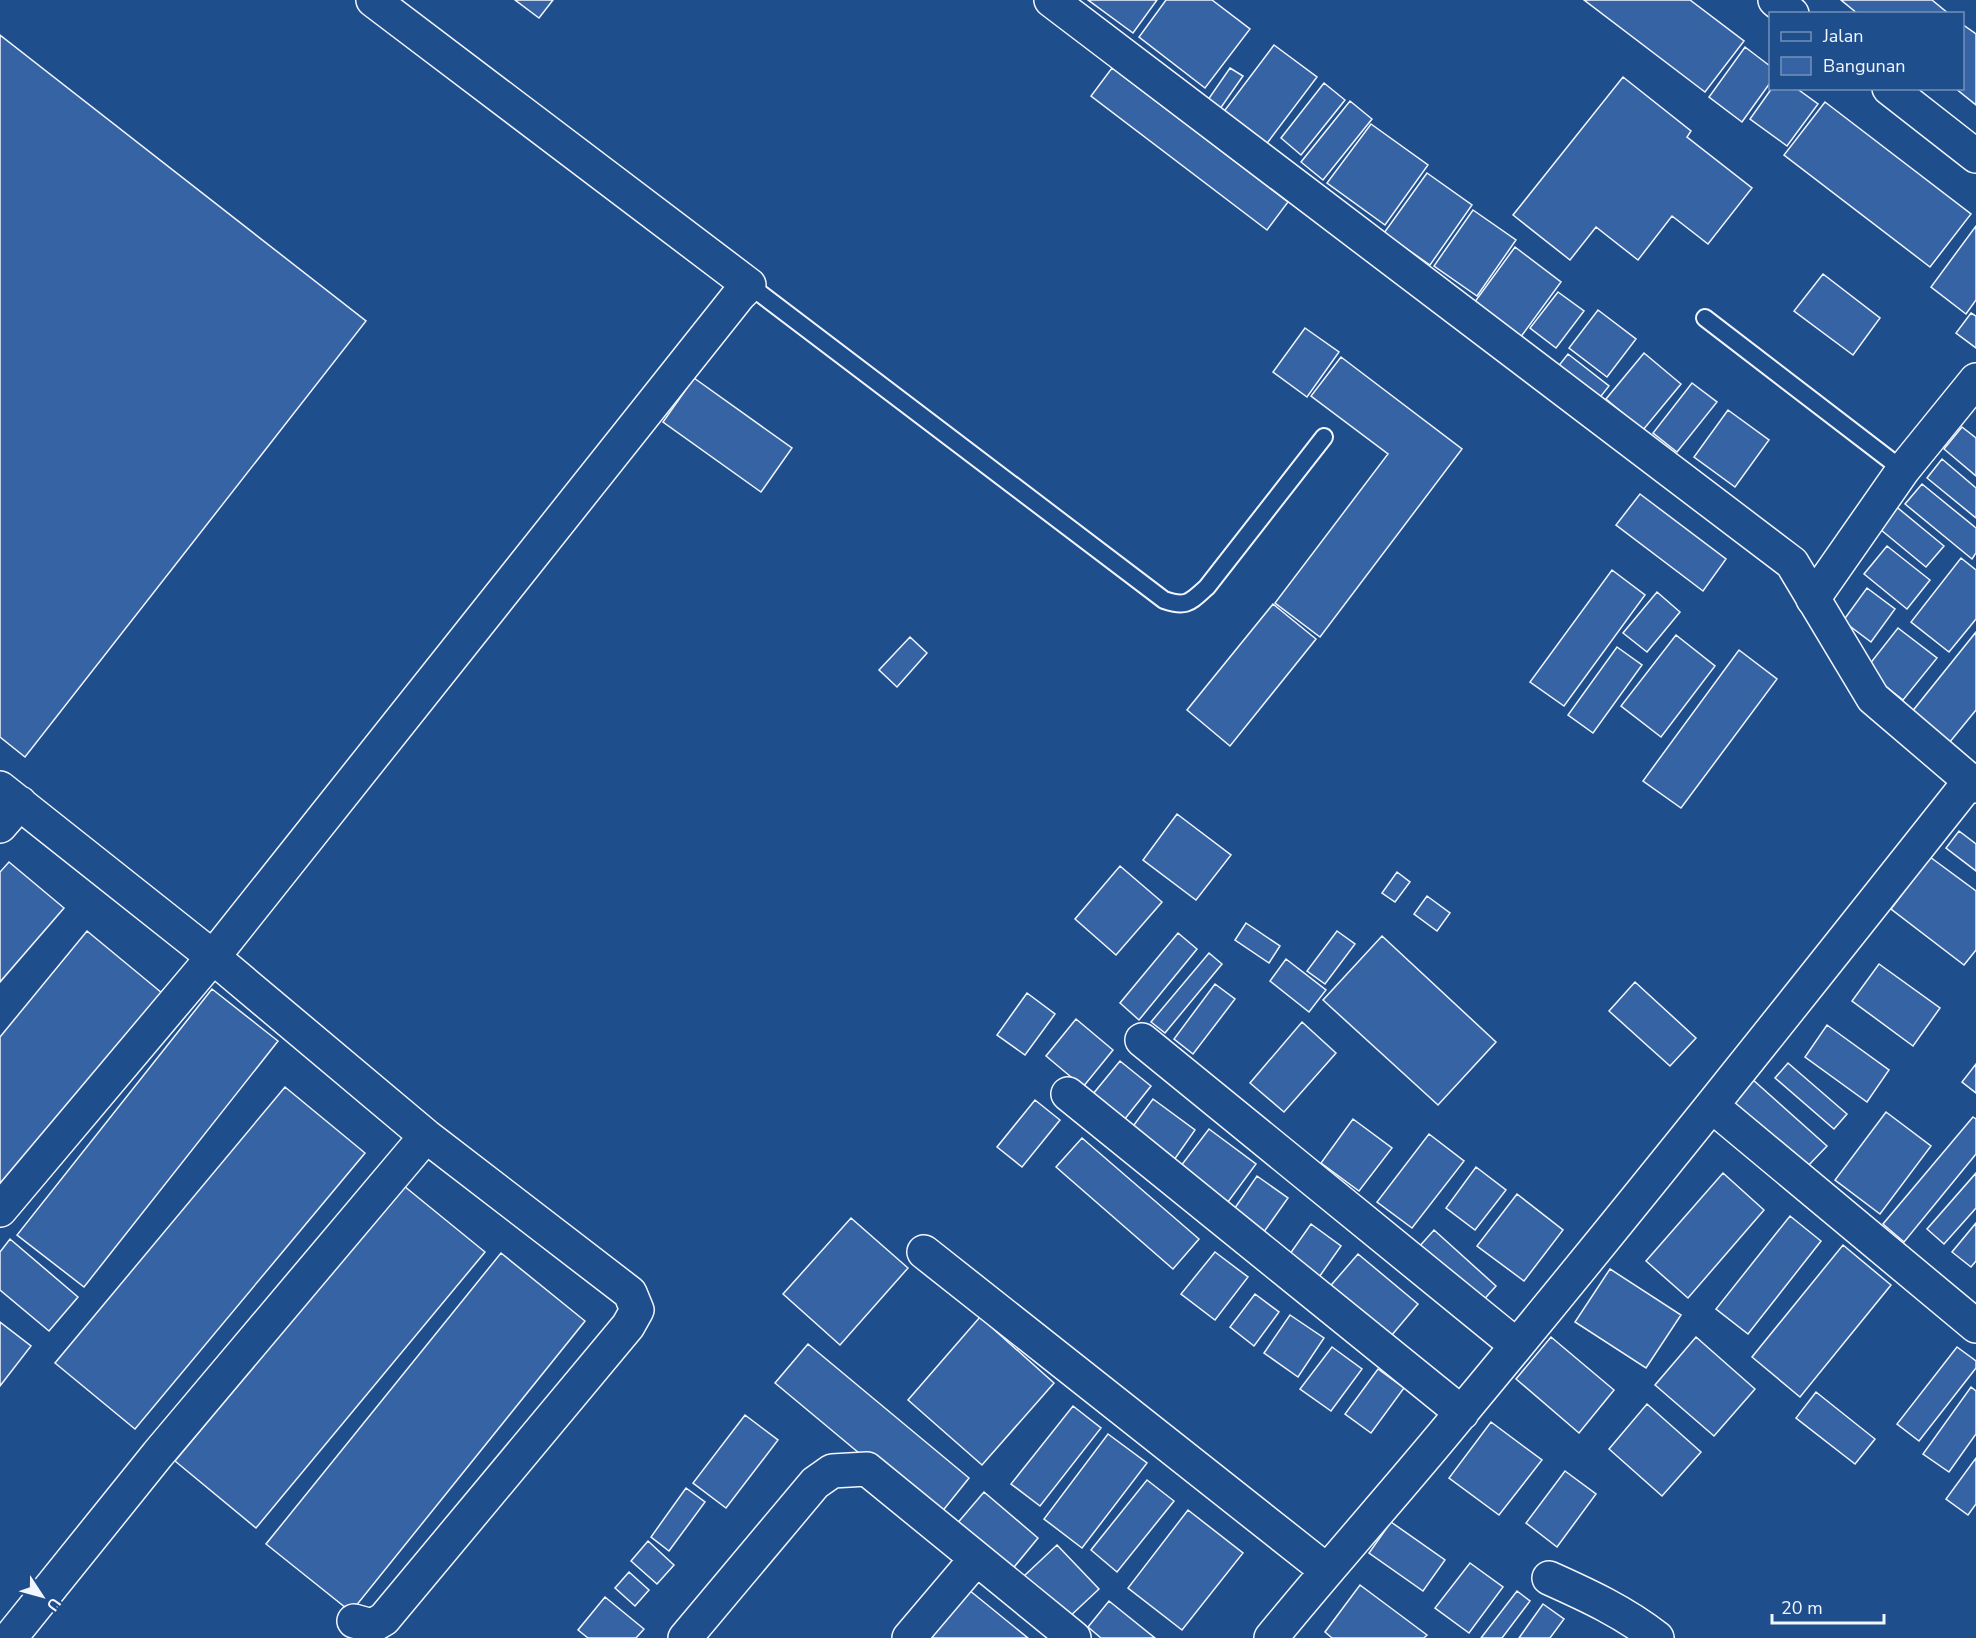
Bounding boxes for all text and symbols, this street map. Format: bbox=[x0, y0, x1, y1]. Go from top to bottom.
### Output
legend bbox=[1769, 12, 1964, 90]
text: Jalan bbox=[1822, 24, 1863, 48]
text: Bangunan bbox=[1823, 54, 1906, 78]
north arrow bbox=[12, 1566, 72, 1626]
scale bar bbox=[1772, 1587, 1884, 1625]
text: U bbox=[41, 1593, 66, 1615]
text: 20 m bbox=[1781, 1596, 1823, 1620]

